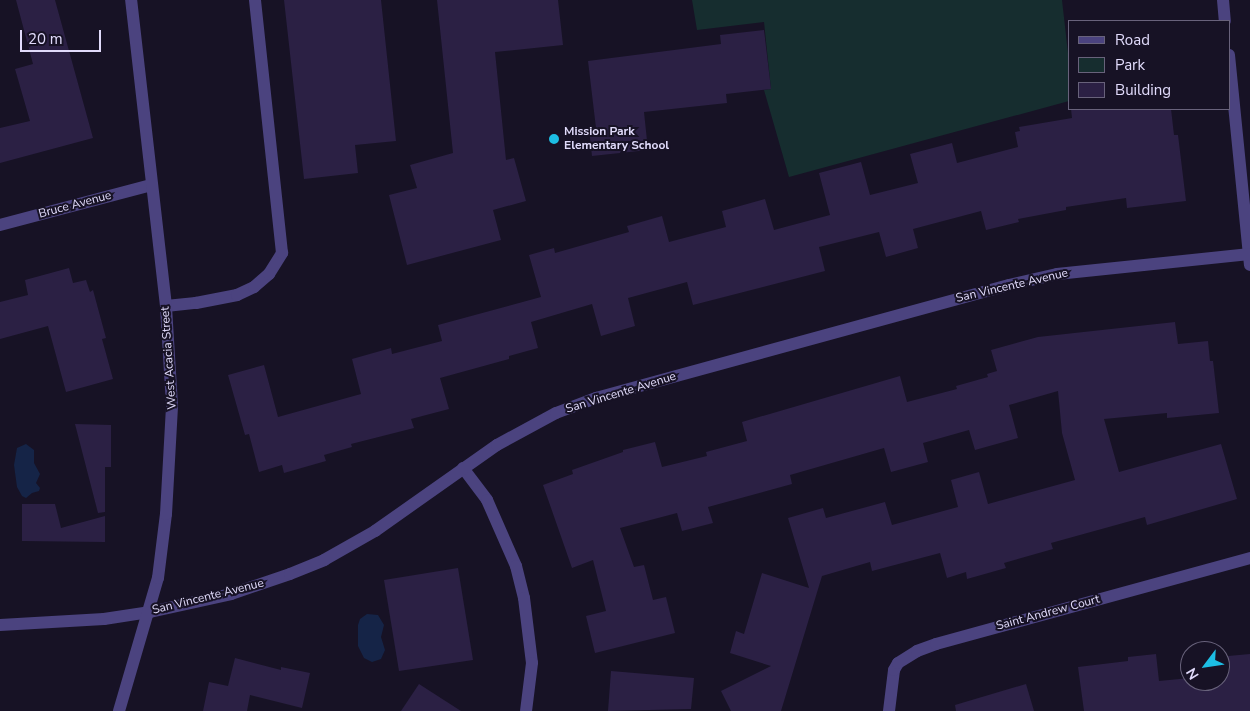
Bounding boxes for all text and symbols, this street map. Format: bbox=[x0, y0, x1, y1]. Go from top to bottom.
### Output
scale bar bbox=[22, 20, 104, 52]
legend bbox=[1068, 20, 1230, 110]
text: 20 m bbox=[28, 29, 63, 49]
text: Road bbox=[1115, 30, 1150, 50]
text: Park bbox=[1115, 55, 1145, 75]
text: Building bbox=[1115, 80, 1171, 100]
place label: Mission Park Elementary School bbox=[564, 125, 669, 153]
marker: Mission Park Elementary School bbox=[548, 133, 560, 145]
street label: Bruce Avenue bbox=[37, 188, 113, 222]
street label: San Vincente Avenue bbox=[955, 266, 1069, 306]
street label: West Acacia Street bbox=[158, 306, 180, 410]
street label: San Vincente Avenue bbox=[564, 369, 678, 417]
street label: San Vincente Avenue bbox=[151, 576, 265, 618]
street label: Saint Andrew Court bbox=[995, 592, 1101, 634]
north arrow bbox=[1180, 641, 1230, 691]
text: N bbox=[1182, 664, 1203, 683]

